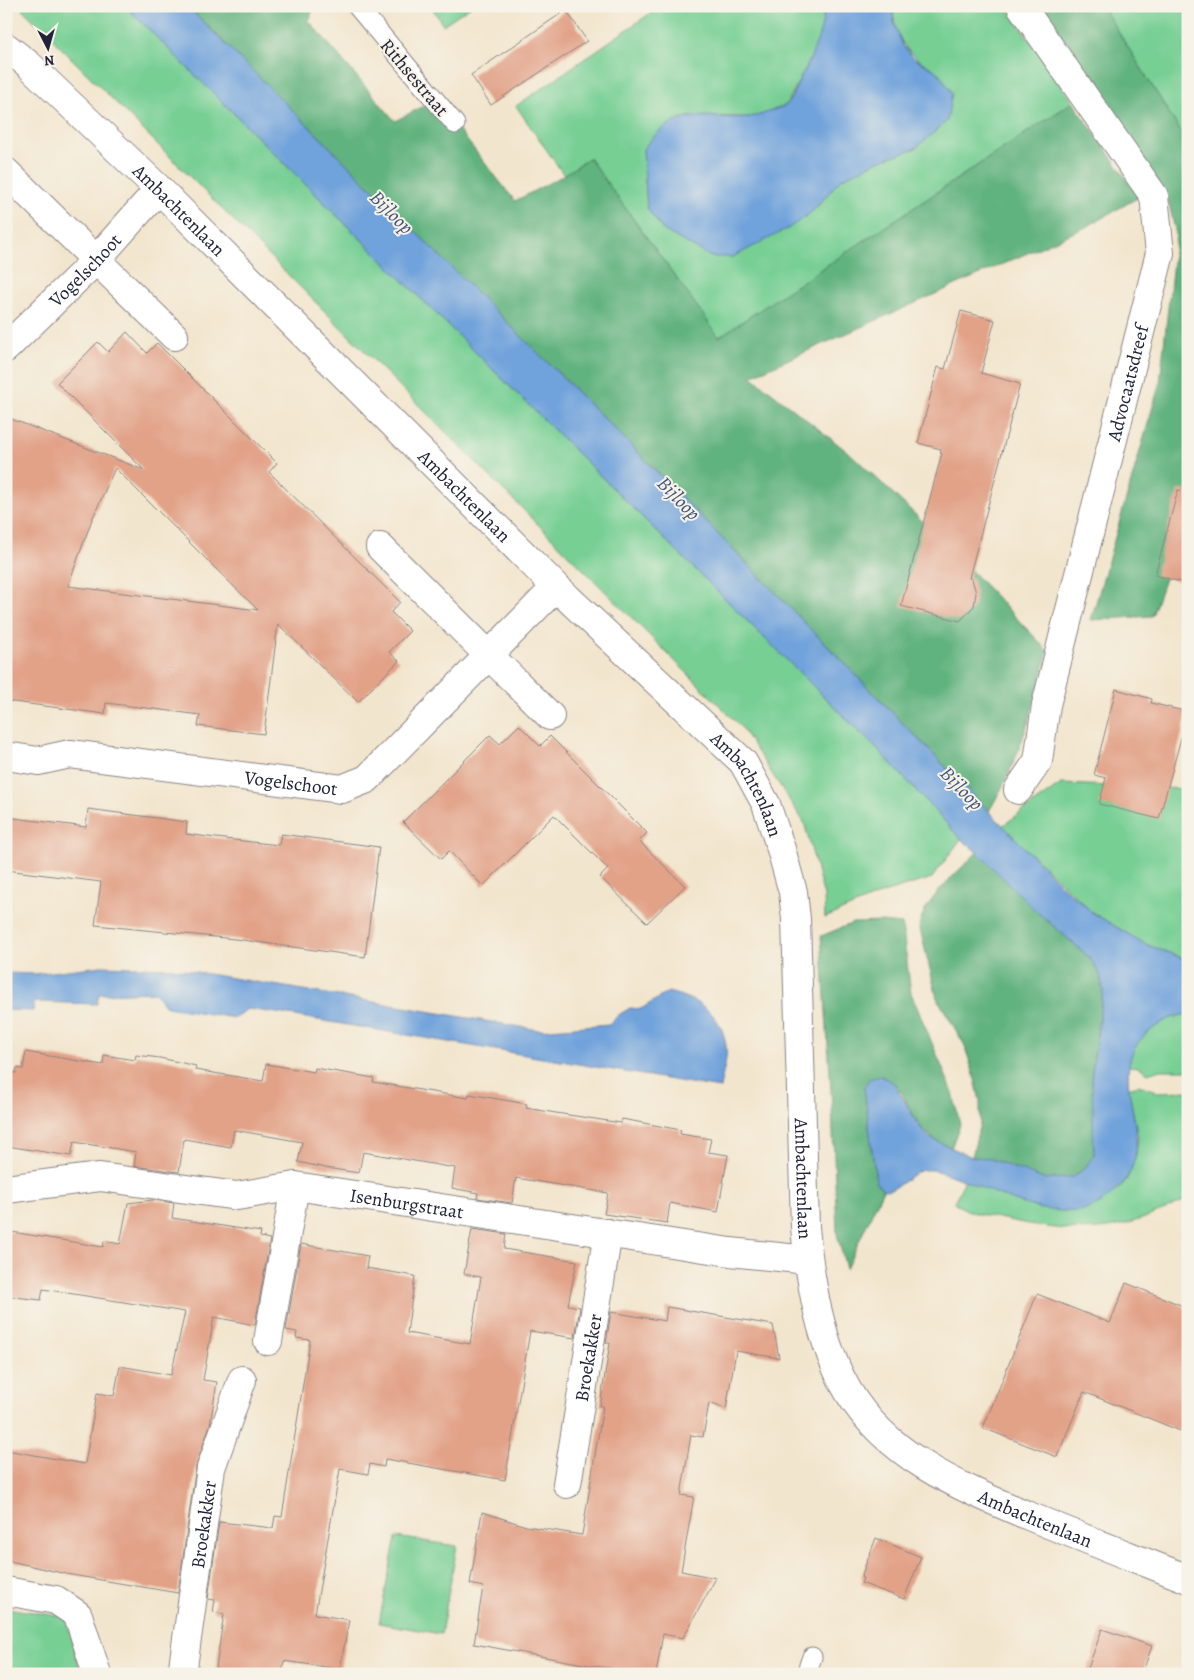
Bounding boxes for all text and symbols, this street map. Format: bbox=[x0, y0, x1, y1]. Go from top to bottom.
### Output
north arrow bbox=[22, 22, 72, 72]
street label: Rithsestraat bbox=[374, 33, 455, 122]
text: N bbox=[43, 50, 55, 70]
street label: Ambachtenlaan bbox=[126, 158, 231, 262]
water label: Bijloop bbox=[364, 184, 420, 240]
street label: Vogelschoot bbox=[43, 228, 128, 314]
street label: Advocaatsdreef bbox=[1101, 320, 1156, 445]
street label: Ambachtenlaan bbox=[411, 444, 516, 548]
water label: Bijloop bbox=[651, 470, 706, 526]
street label: Ambachtenlaan bbox=[704, 725, 788, 840]
water label: Bijloop bbox=[934, 760, 989, 816]
street label: Vogelschoot bbox=[242, 764, 339, 802]
street label: Ambachtenlaan bbox=[788, 1117, 818, 1240]
street label: Isenburgstraat bbox=[348, 1182, 465, 1225]
street label: Broekakker bbox=[569, 1312, 609, 1404]
street label: Broekakker bbox=[185, 1479, 223, 1570]
street label: Ambachtenlaan bbox=[973, 1483, 1096, 1554]

